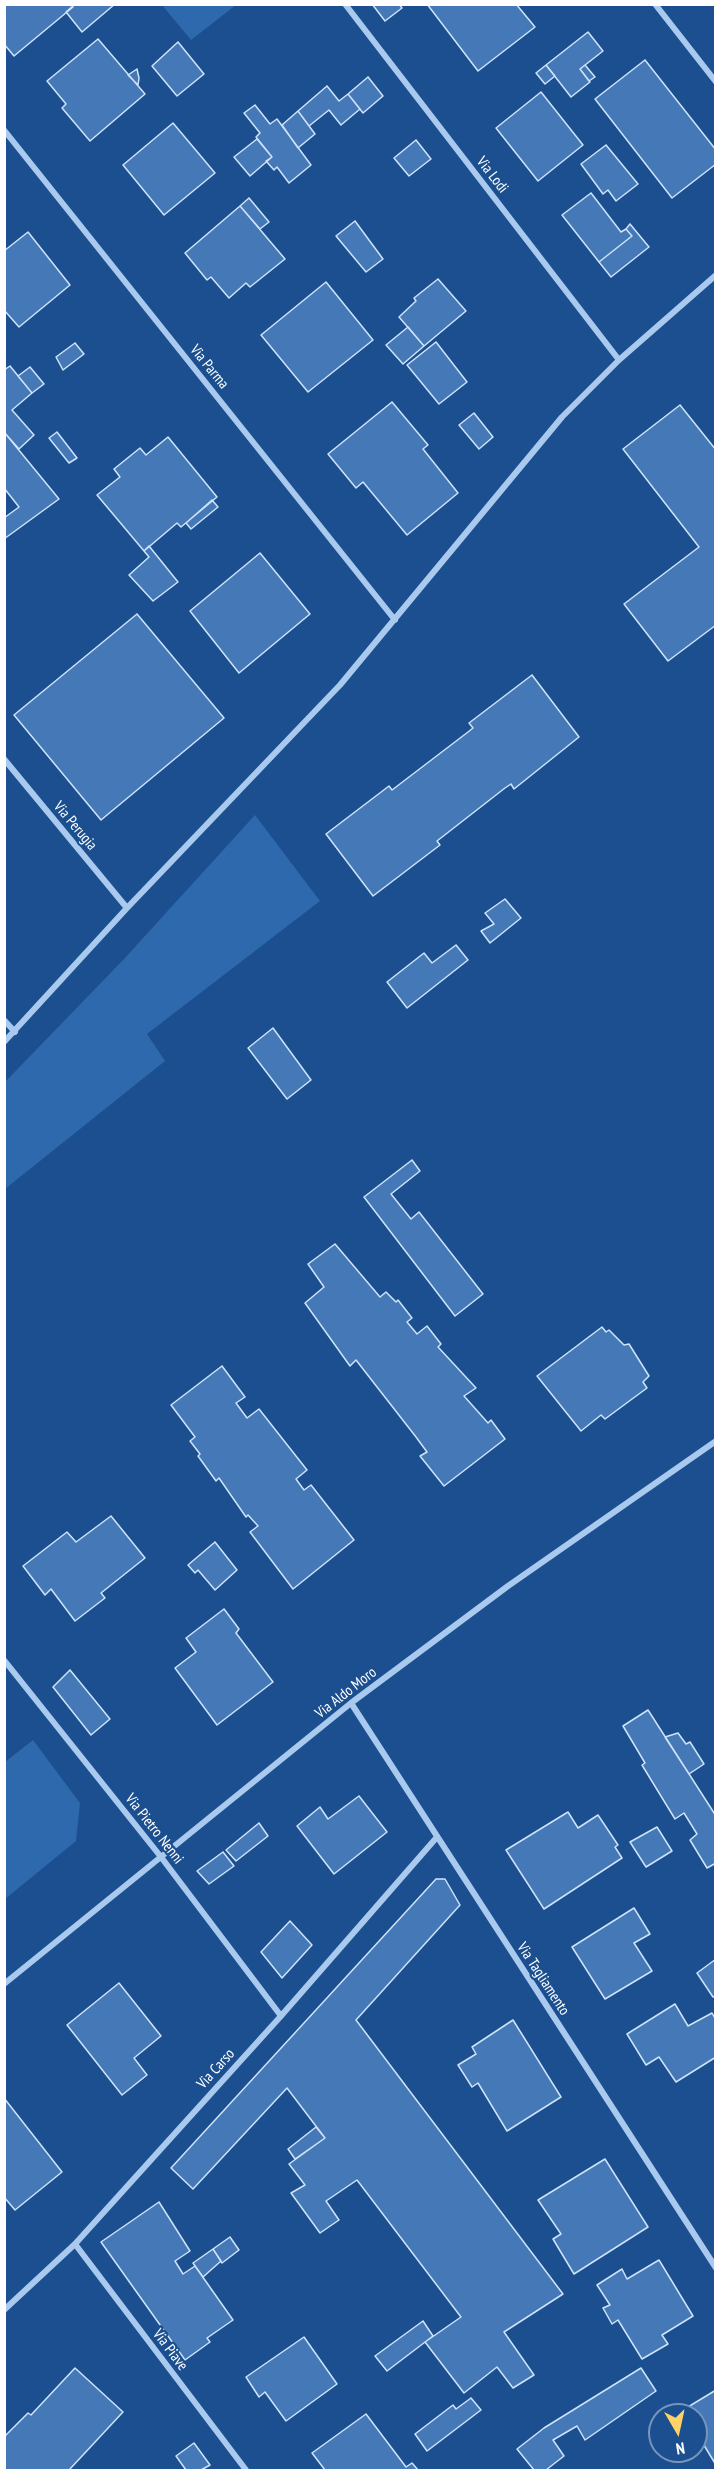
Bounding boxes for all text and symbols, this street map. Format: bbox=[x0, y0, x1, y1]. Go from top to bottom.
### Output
street label: Via Lodi bbox=[472, 153, 512, 197]
street label: Via Parma bbox=[186, 341, 232, 393]
street label: Via Perugia bbox=[49, 798, 101, 854]
street label: Via Aldo Moro bbox=[312, 1664, 380, 1722]
street label: Via Pietro Nenni bbox=[121, 1790, 187, 1868]
street label: Via Tagliamento bbox=[513, 1939, 573, 2019]
street label: Via Carso bbox=[193, 2045, 239, 2093]
street label: Via Piave bbox=[149, 2326, 191, 2374]
north arrow bbox=[648, 2403, 708, 2463]
text: N bbox=[675, 2438, 686, 2459]

